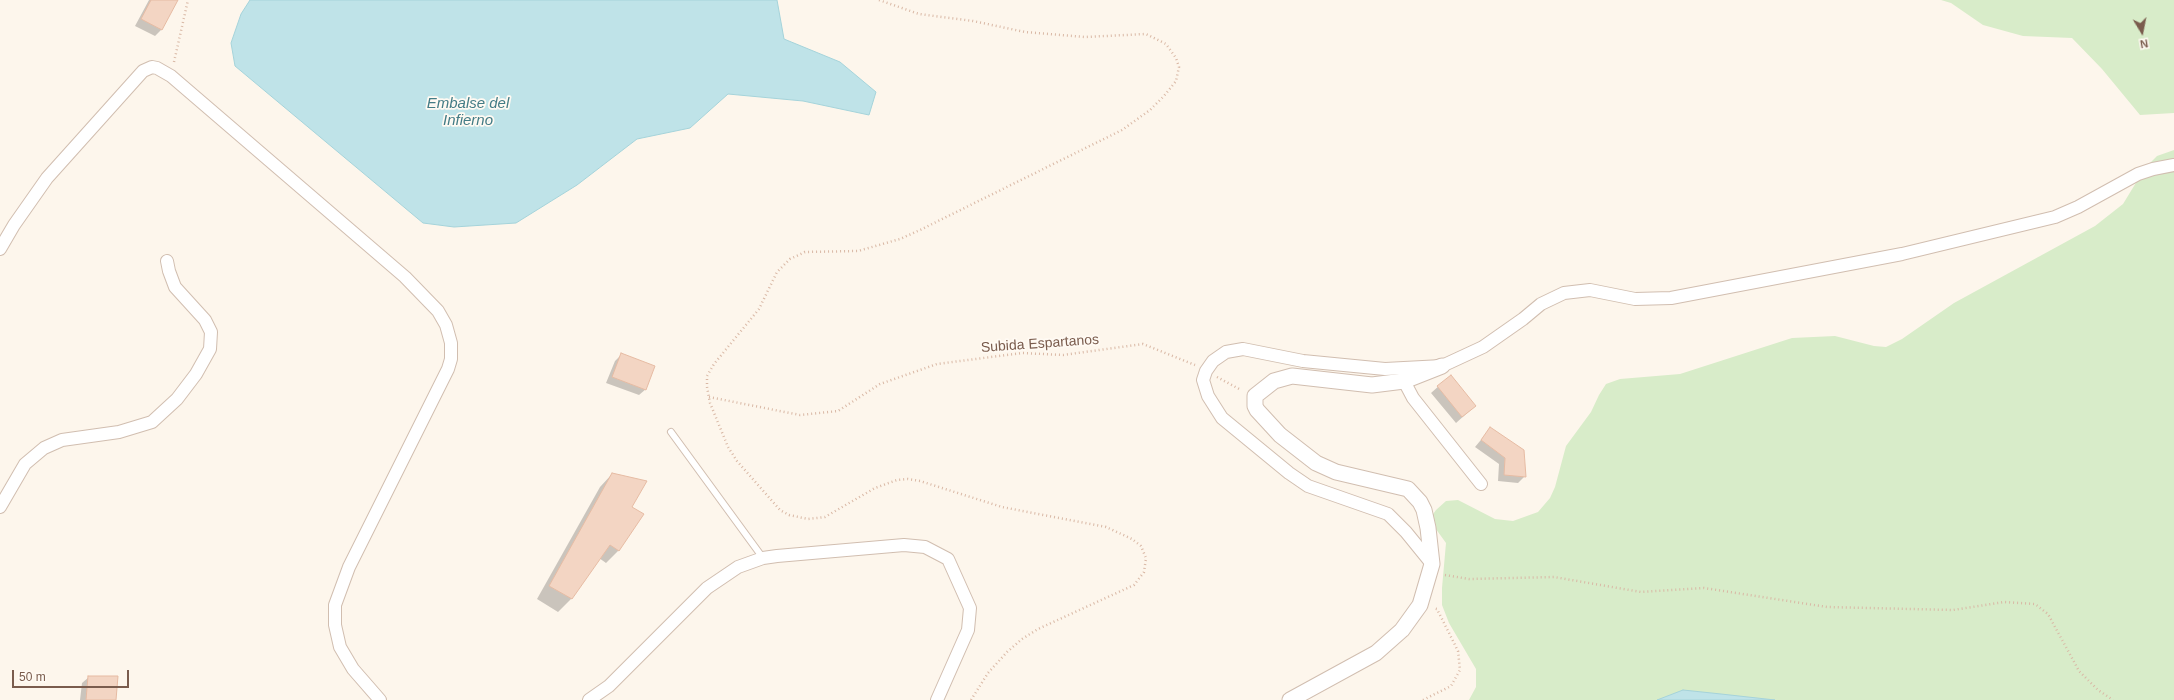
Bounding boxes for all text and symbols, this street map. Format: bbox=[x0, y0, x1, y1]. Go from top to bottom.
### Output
north arrow bbox=[2122, 12, 2162, 52]
text: N bbox=[2139, 37, 2149, 50]
water label: Embalse del Infierno bbox=[427, 95, 509, 130]
street label: Subida Espartanos bbox=[980, 331, 1100, 357]
scale bar bbox=[14, 662, 131, 688]
text: 50 m bbox=[19, 670, 46, 684]

